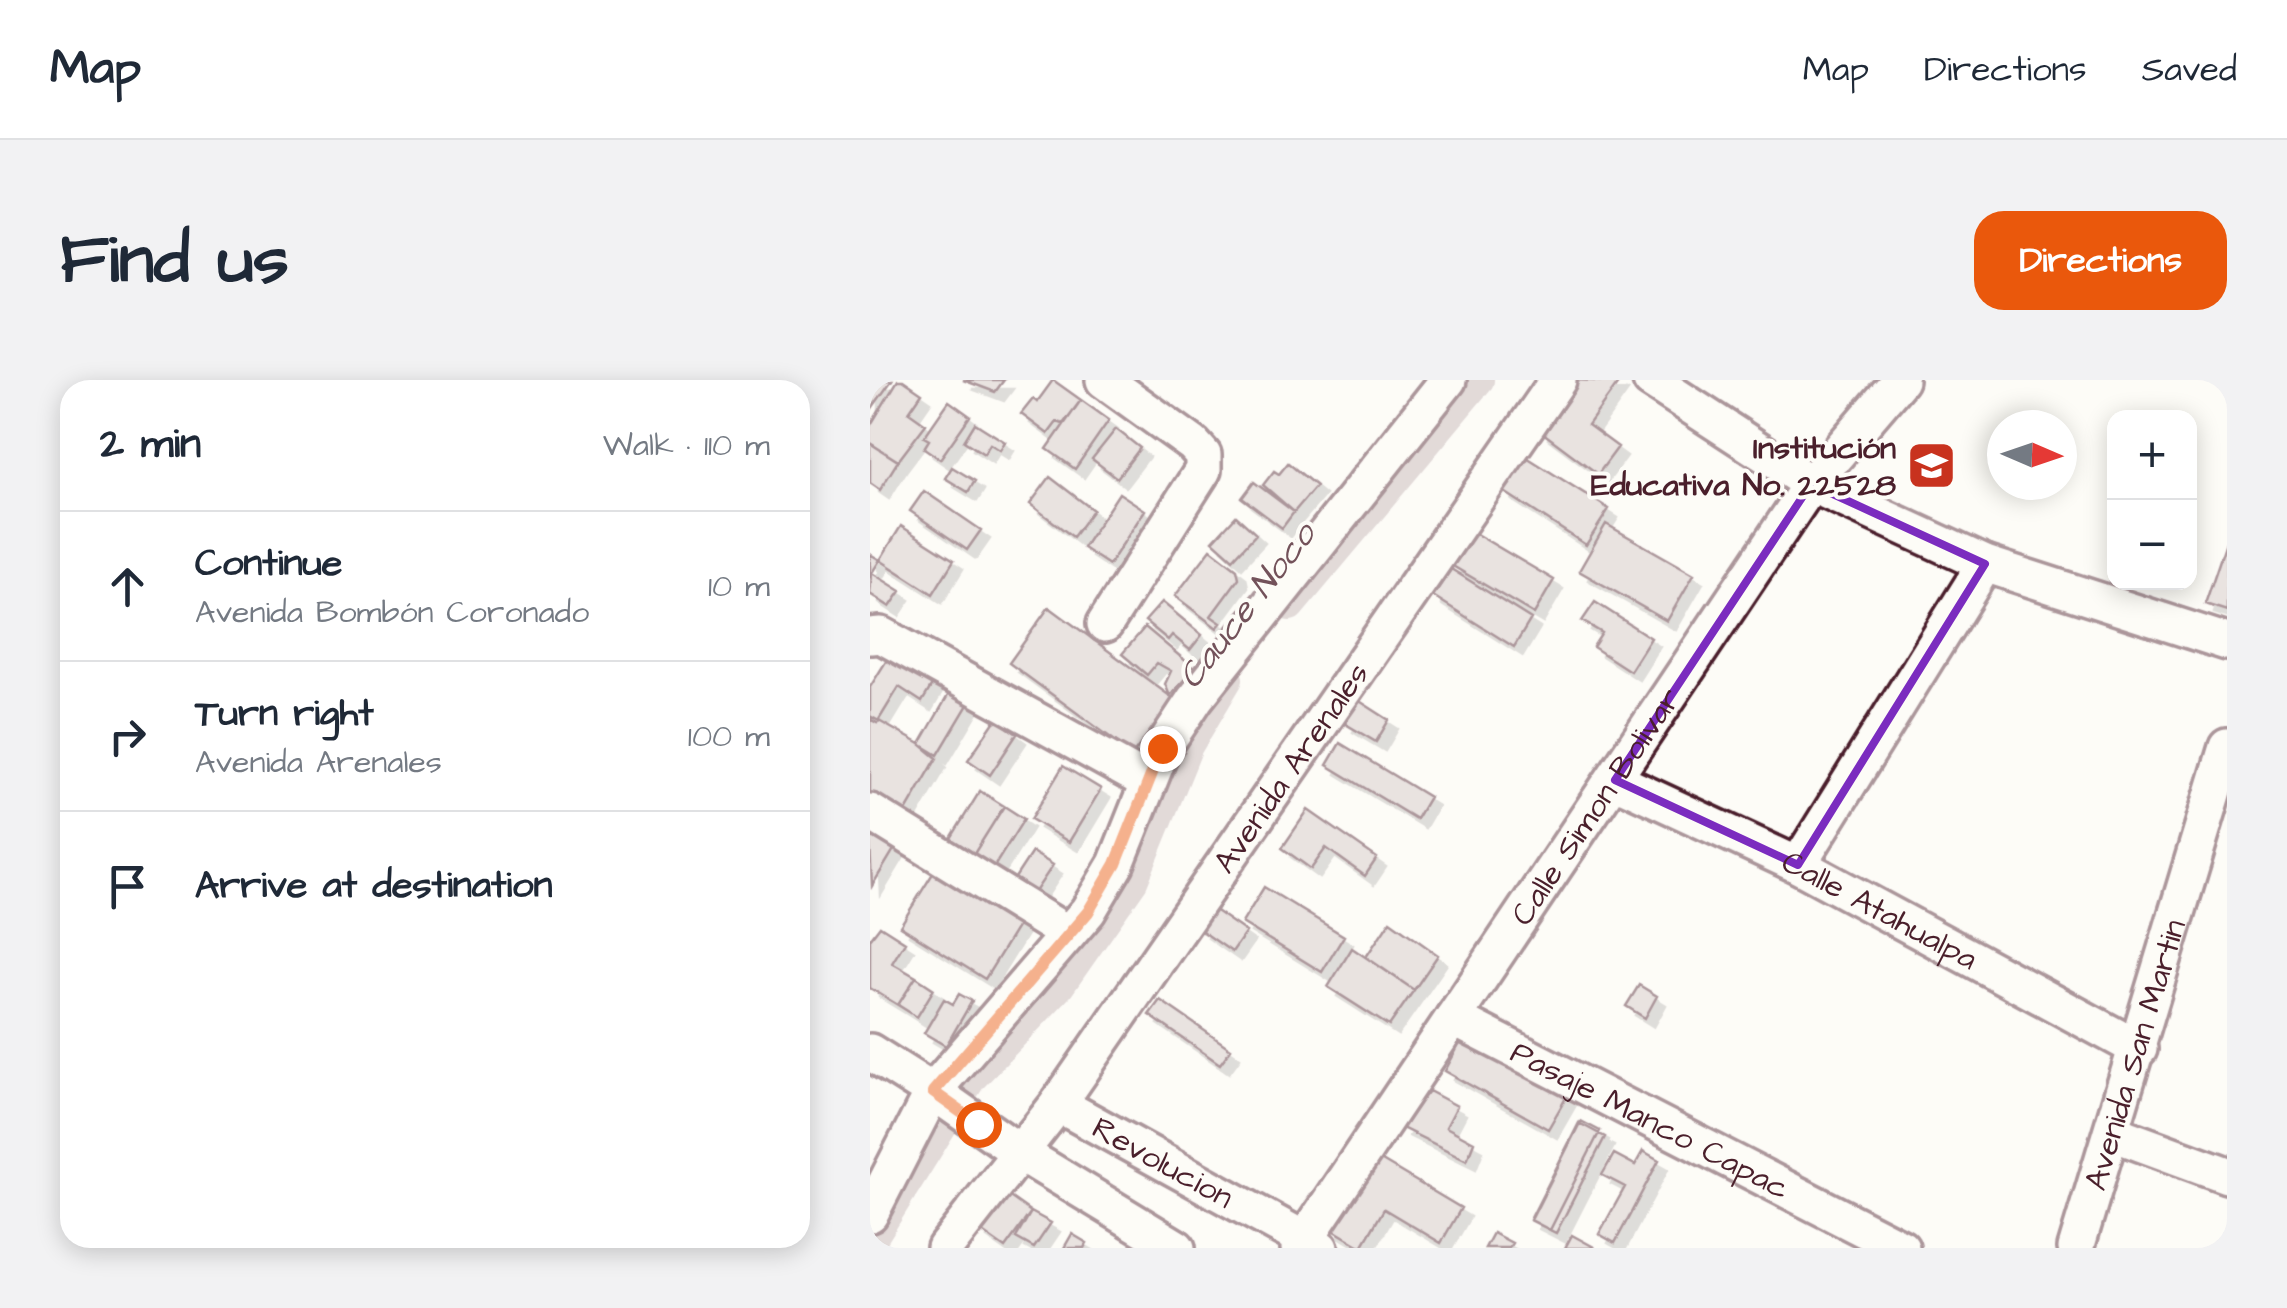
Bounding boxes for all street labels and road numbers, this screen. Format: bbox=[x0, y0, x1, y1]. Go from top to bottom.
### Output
street label: Avenida Arenales bbox=[1203, 654, 1380, 883]
street label: Calle Simon Bolivar bbox=[1501, 679, 1693, 935]
street label: Calle Atahualpa bbox=[1774, 840, 1985, 982]
street label: Avenida San Martin bbox=[2074, 914, 2198, 1196]
street label: Pasaje Manco Capac bbox=[1503, 1030, 1797, 1211]
street label: Revolucion bbox=[1084, 1106, 1241, 1220]

